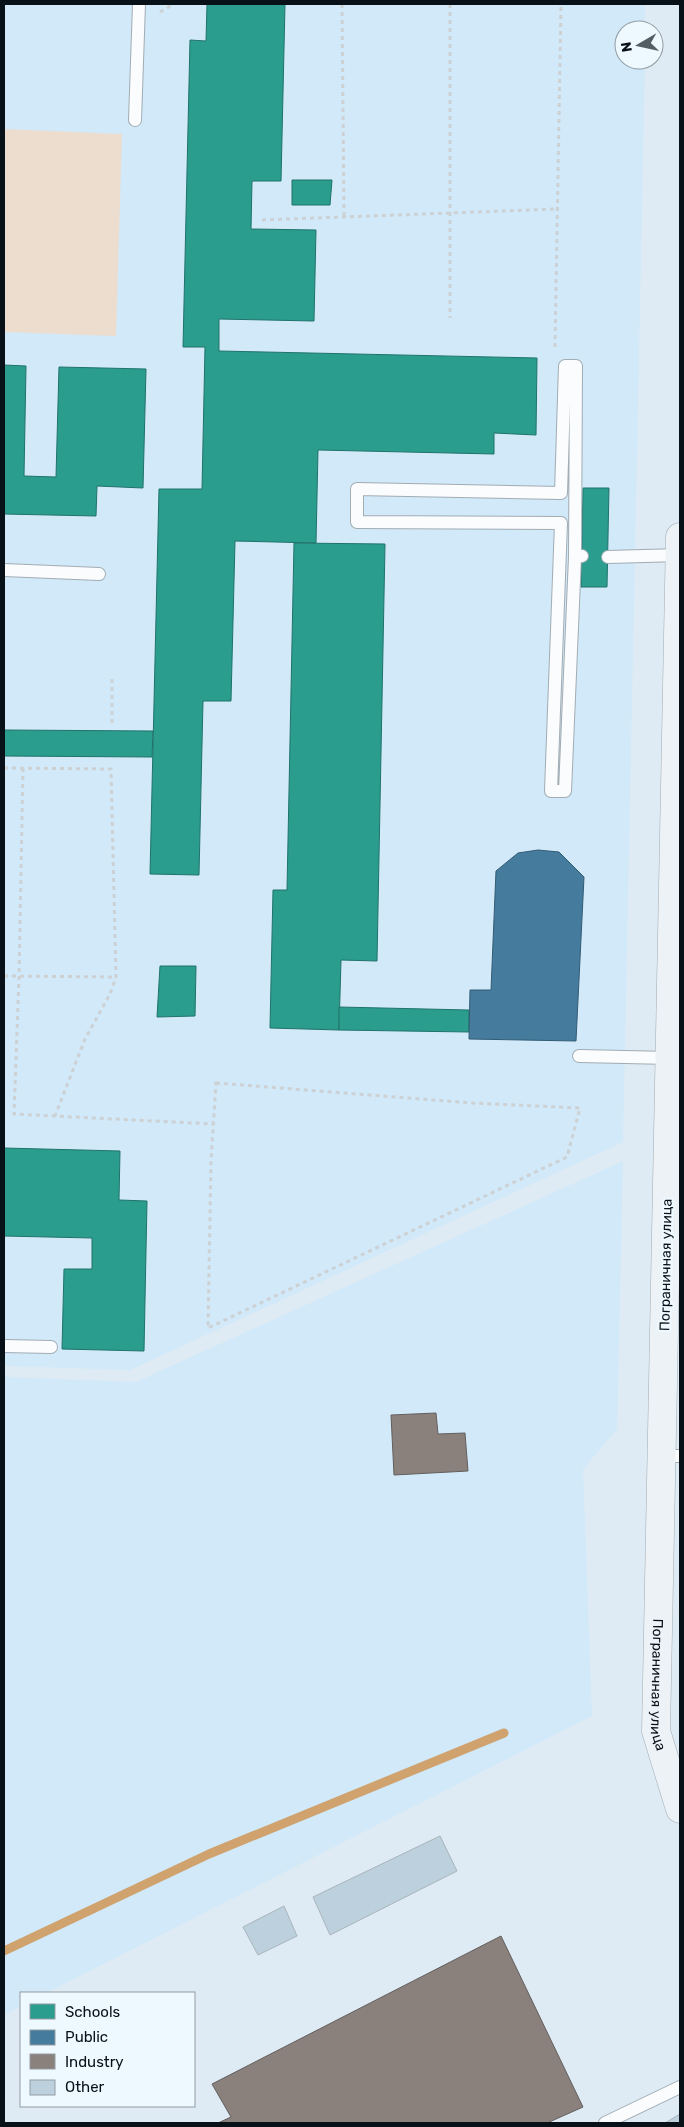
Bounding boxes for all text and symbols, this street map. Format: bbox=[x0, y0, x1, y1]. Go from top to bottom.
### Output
north arrow bbox=[614, 20, 664, 70]
text: N bbox=[617, 41, 636, 53]
street label: Пограничная улица bbox=[656, 1199, 676, 1331]
street label: Пограничная улица bbox=[647, 1618, 670, 1753]
legend bbox=[20, 1992, 195, 2107]
text: Schools bbox=[65, 2003, 121, 2021]
text: Public bbox=[65, 2028, 108, 2046]
text: Industry bbox=[65, 2053, 124, 2071]
text: Other bbox=[65, 2078, 105, 2096]

